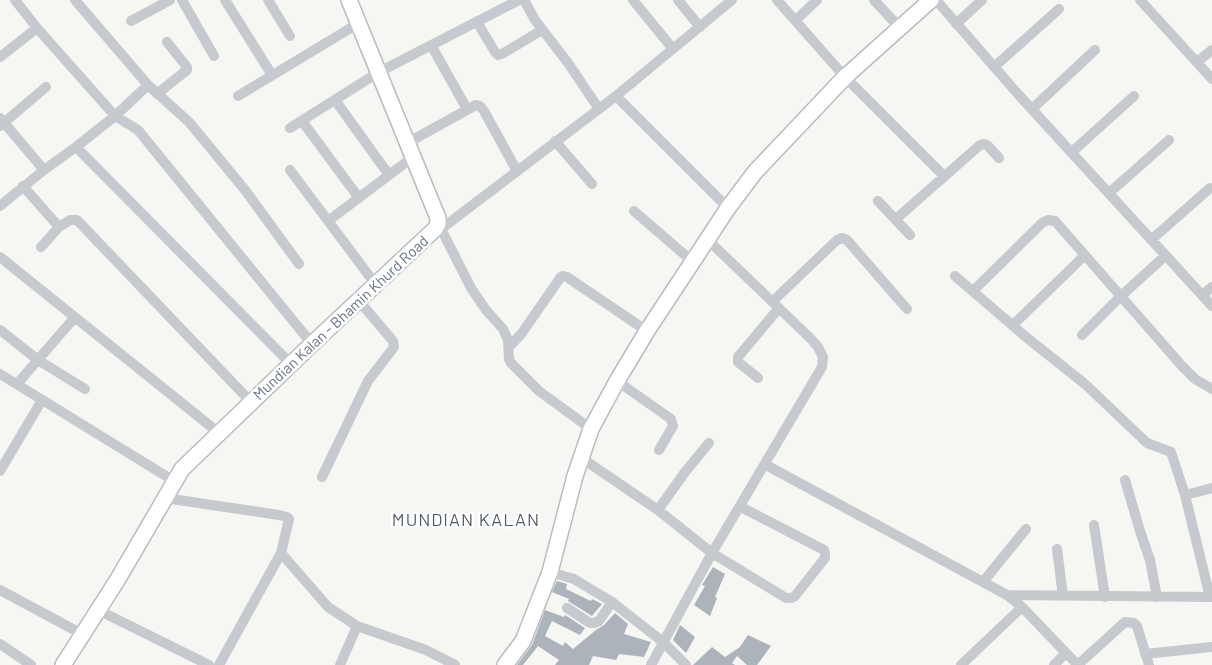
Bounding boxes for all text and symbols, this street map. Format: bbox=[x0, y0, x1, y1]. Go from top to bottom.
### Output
street label: Mundian Kalan - Bhamin Khurd Road bbox=[250, 232, 432, 404]
district label: MUNDIAN KALAN bbox=[390, 509, 542, 531]

